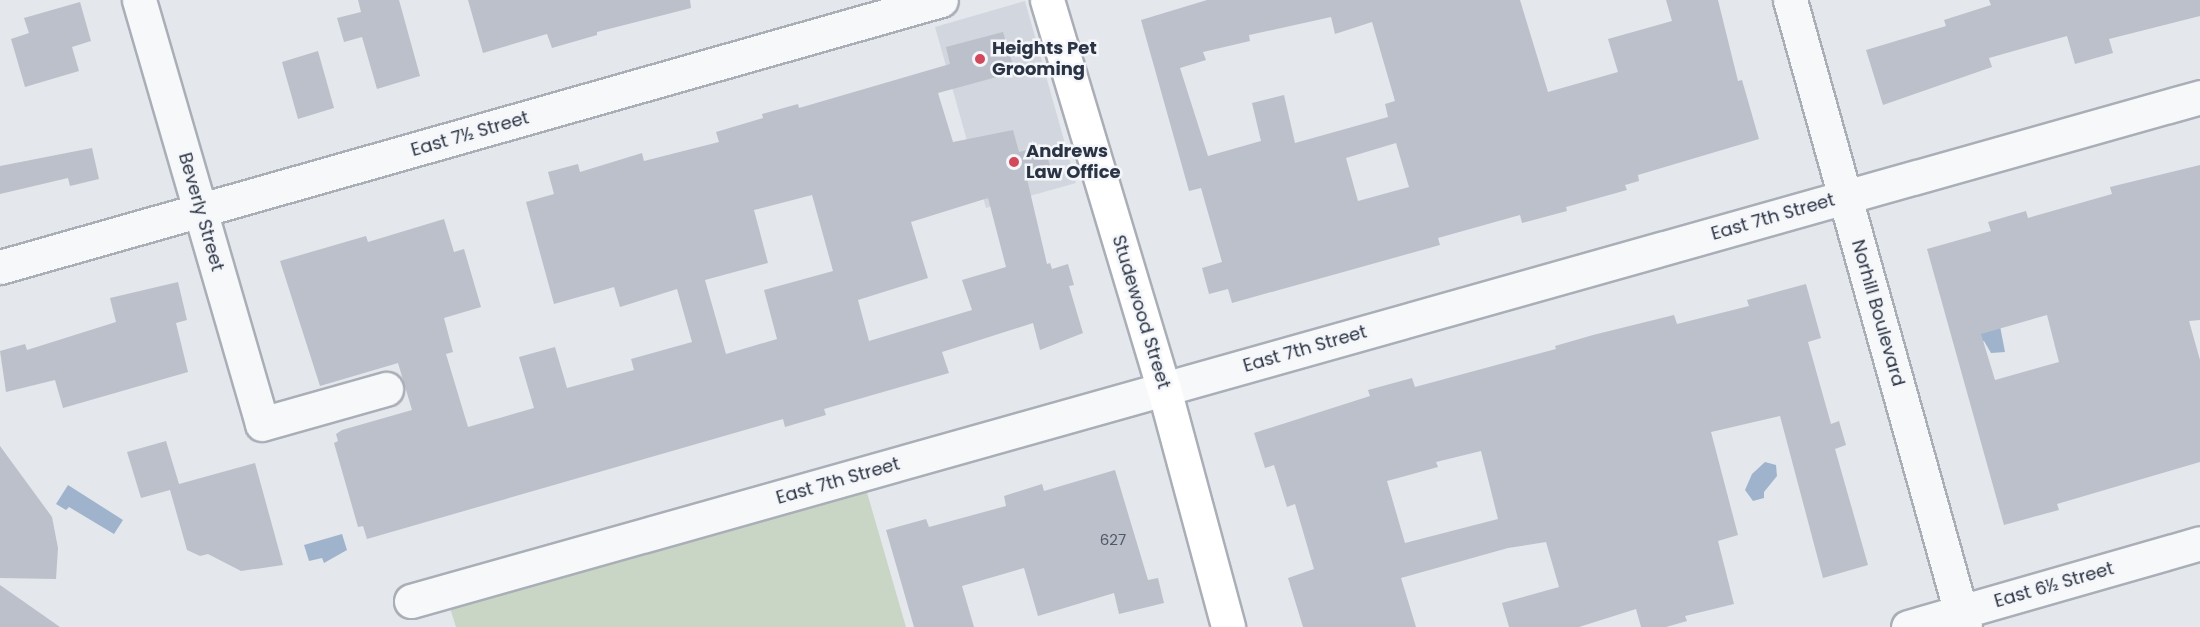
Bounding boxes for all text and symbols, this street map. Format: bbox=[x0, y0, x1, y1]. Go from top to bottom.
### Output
place label: Heights Pet Grooming bbox=[992, 38, 1097, 80]
marker: Heights Pet Grooming bbox=[973, 52, 987, 66]
street label: East 7½ Street bbox=[409, 107, 531, 161]
place label: Andrews Law Office bbox=[1026, 141, 1121, 184]
street label: Beverly Street bbox=[174, 150, 228, 274]
marker: Andrews Law Office bbox=[1007, 155, 1021, 169]
street label: East 7th Street bbox=[1709, 189, 1837, 245]
street label: Studewood Street bbox=[1107, 233, 1175, 391]
street label: Norhill Boulevard bbox=[1847, 237, 1909, 389]
street label: East 7th Street bbox=[1241, 321, 1369, 377]
street label: East 7th Street bbox=[774, 453, 902, 509]
house number: 627 bbox=[1100, 531, 1126, 549]
street label: East 6½ Street bbox=[1992, 558, 2116, 612]

